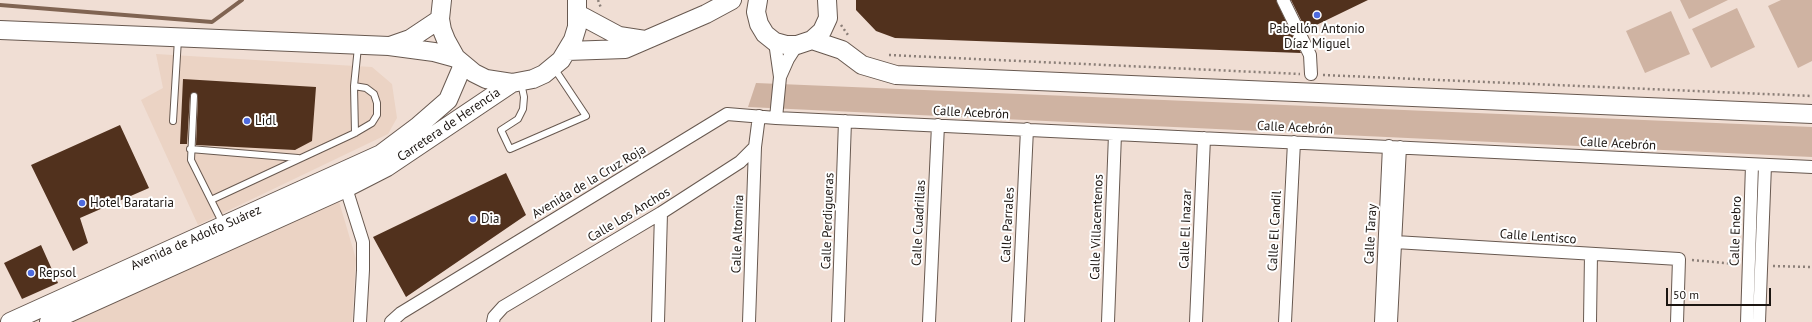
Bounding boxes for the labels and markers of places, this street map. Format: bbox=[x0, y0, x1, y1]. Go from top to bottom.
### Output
marker: Pabellón Antonio Díaz Miguel bbox=[1312, 10, 1322, 20]
place label: Pabellón Antonio Díaz Miguel bbox=[1269, 21, 1365, 52]
place label: Lidl bbox=[255, 113, 276, 129]
marker: Lidl bbox=[242, 116, 252, 126]
place label: Hotel Barataria bbox=[90, 195, 174, 211]
marker: Hotel Barataria bbox=[77, 198, 87, 208]
place label: Dia bbox=[481, 211, 499, 227]
marker: Dia bbox=[468, 214, 478, 224]
place label: Repsol bbox=[39, 265, 76, 281]
marker: Repsol bbox=[26, 268, 36, 278]

